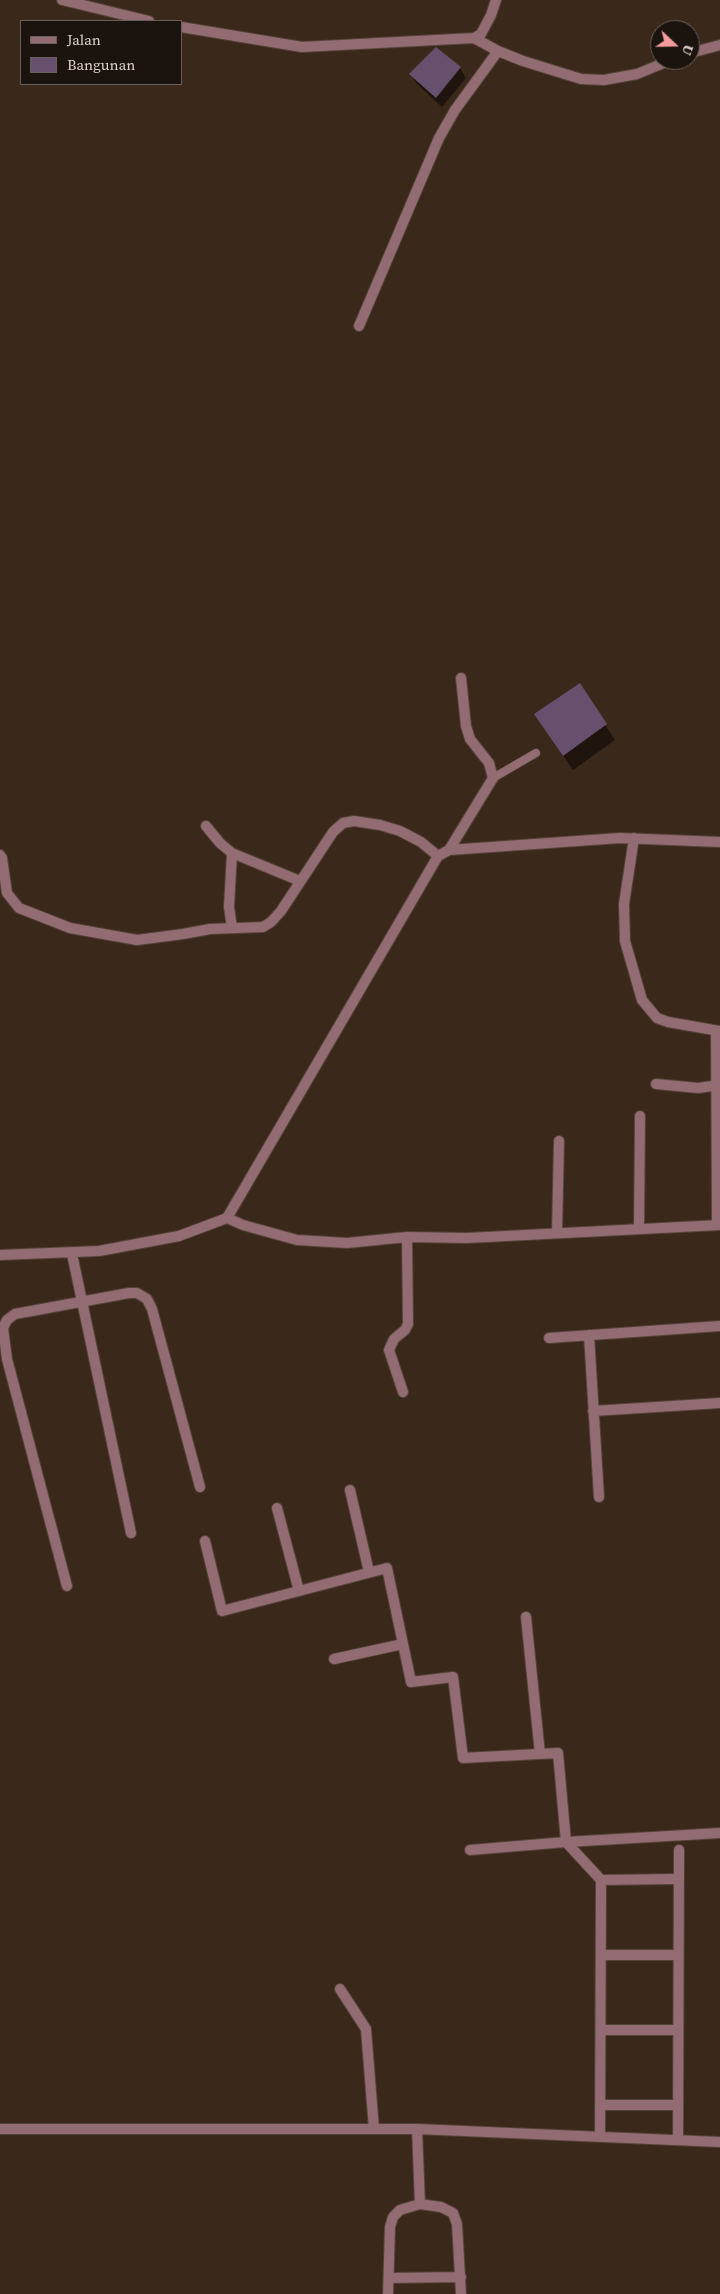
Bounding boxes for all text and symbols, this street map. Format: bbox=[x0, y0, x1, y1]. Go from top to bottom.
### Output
legend bbox=[20, 20, 182, 85]
north arrow bbox=[650, 20, 700, 70]
text: Jalan bbox=[67, 29, 101, 50]
text: U bbox=[677, 42, 699, 58]
text: Bangunan bbox=[67, 54, 135, 75]

